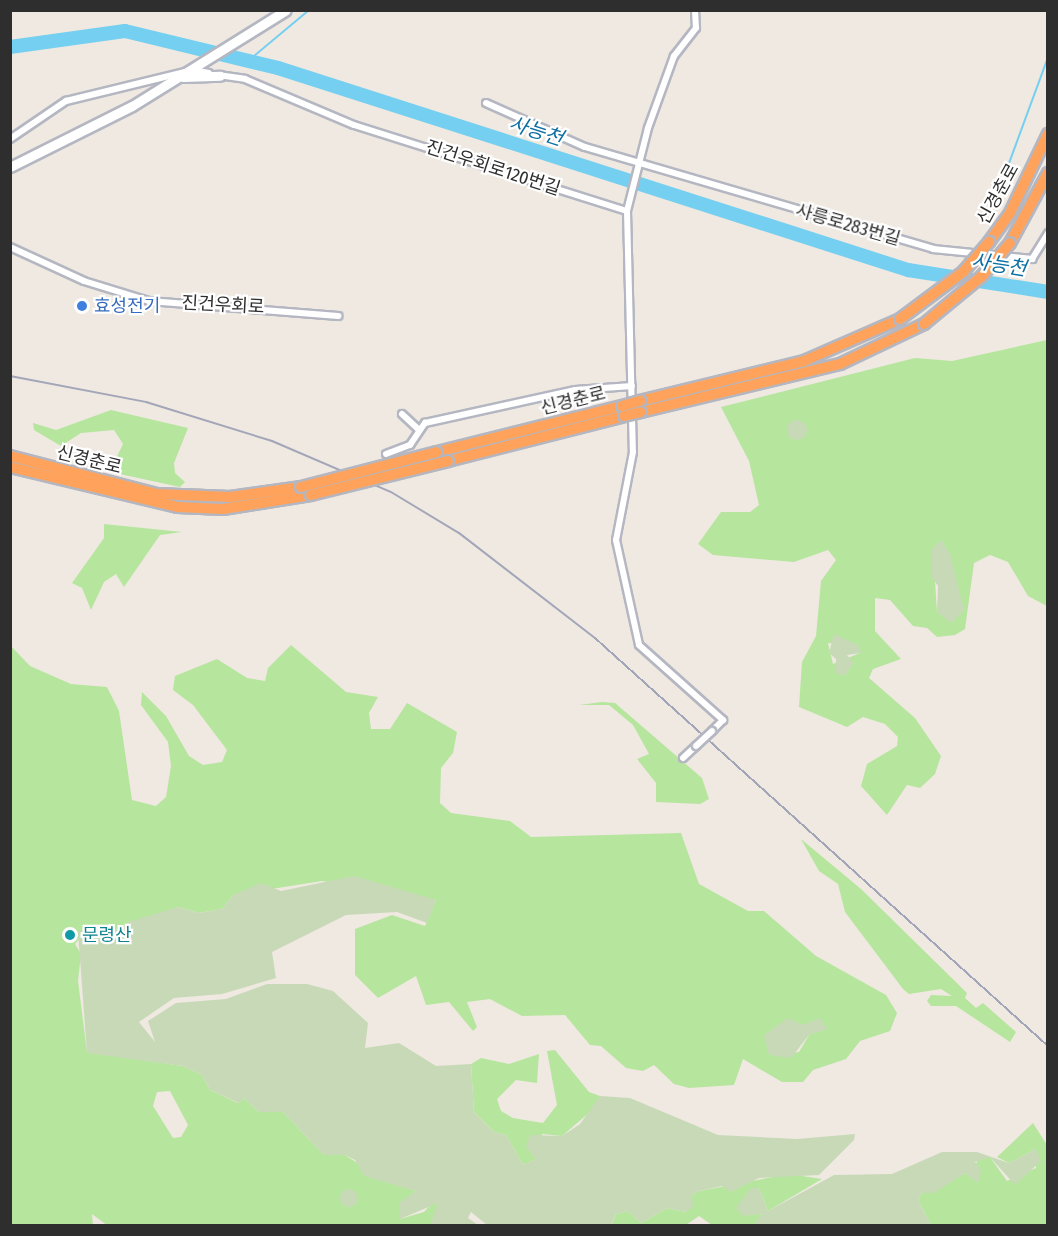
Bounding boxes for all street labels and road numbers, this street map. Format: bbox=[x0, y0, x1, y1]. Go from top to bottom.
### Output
street label: 진건우회로120번길 bbox=[423, 136, 563, 200]
street label: 신경춘로 bbox=[972, 160, 1024, 228]
street label: 사릉로283번길 bbox=[793, 200, 903, 250]
street label: 진건우회로 bbox=[181, 292, 265, 318]
street label: 신경춘로 bbox=[538, 383, 608, 419]
street label: 신경춘로 bbox=[54, 442, 124, 478]

